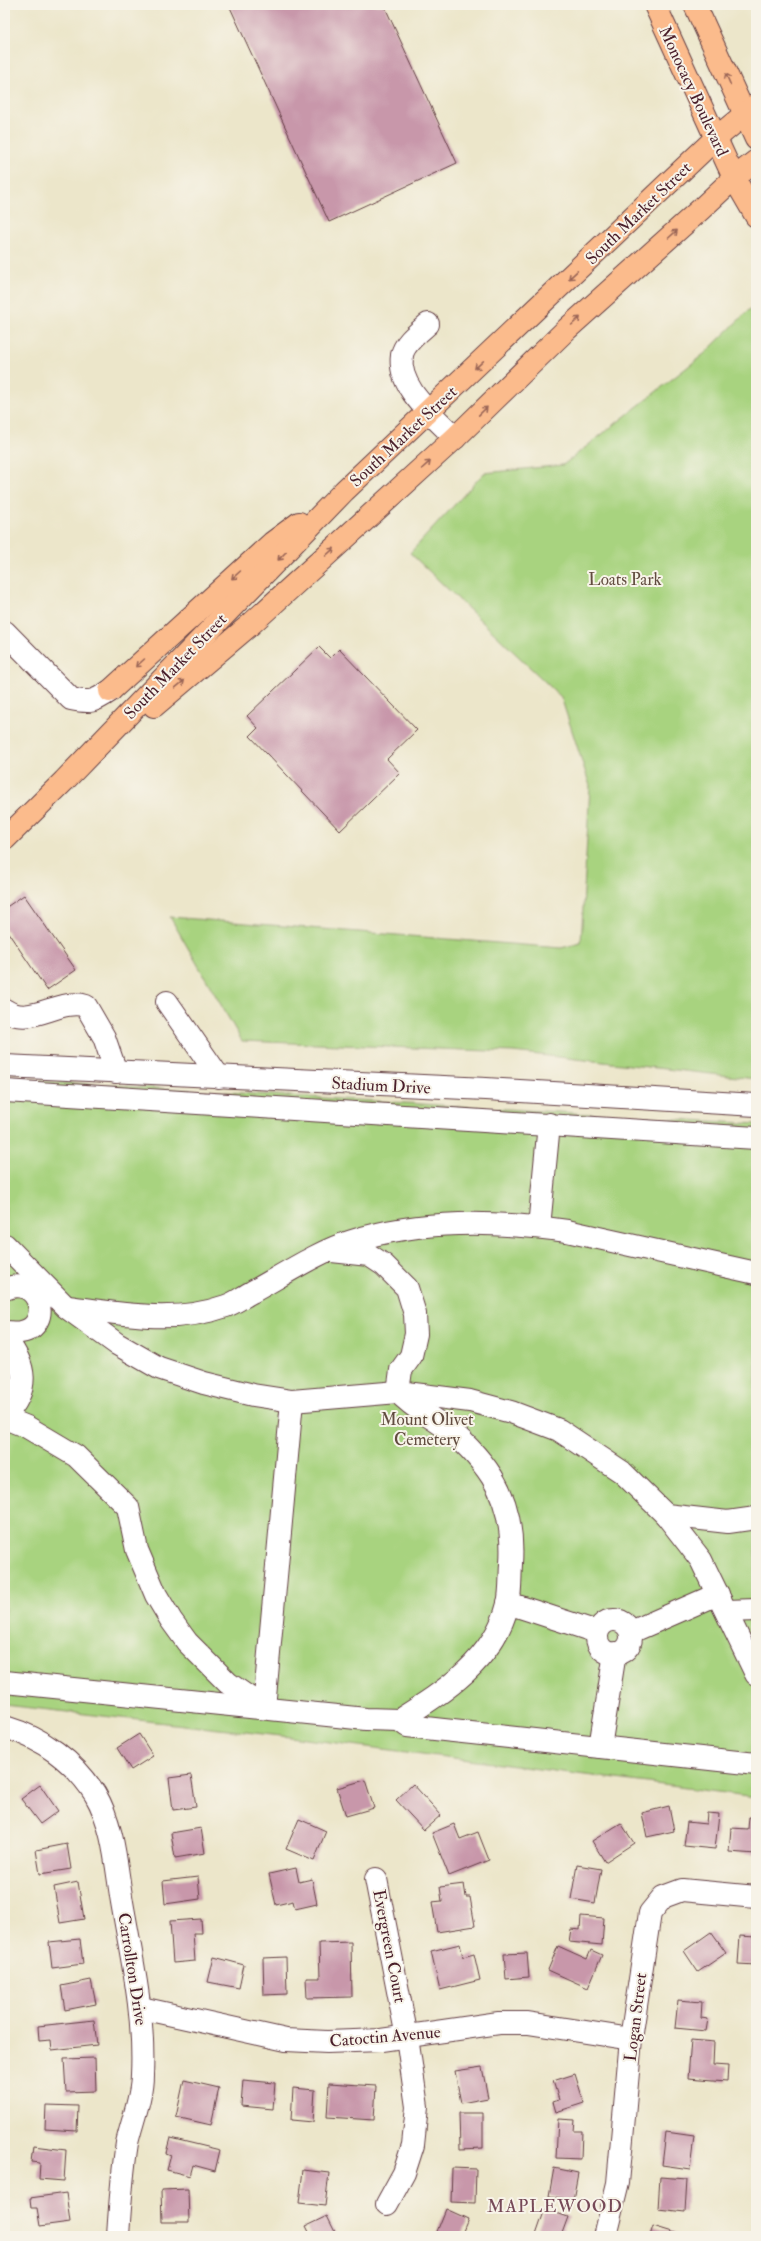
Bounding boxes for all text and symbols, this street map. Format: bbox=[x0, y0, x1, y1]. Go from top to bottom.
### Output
street label: Monocacy Boulevard bbox=[653, 23, 733, 161]
one-way arrow bbox=[724, 74, 731, 86]
street label: South Market Street bbox=[581, 157, 696, 269]
one-way arrow bbox=[668, 230, 678, 239]
one-way arrow bbox=[568, 271, 578, 280]
one-way arrow bbox=[571, 316, 581, 325]
one-way arrow bbox=[473, 360, 484, 369]
street label: South Market Street bbox=[345, 381, 462, 491]
one-way arrow bbox=[478, 406, 488, 416]
one-way arrow bbox=[421, 460, 431, 469]
one-way arrow bbox=[325, 548, 335, 557]
one-way arrow bbox=[277, 551, 287, 561]
park label: Loats Park bbox=[588, 569, 662, 590]
one-way arrow bbox=[232, 570, 242, 579]
street label: South Market Street bbox=[120, 609, 232, 724]
one-way arrow bbox=[135, 658, 146, 667]
one-way arrow bbox=[175, 680, 185, 689]
street label: Stadium Drive bbox=[331, 1072, 431, 1099]
park label: Mount Olivet Cemetery bbox=[380, 1409, 474, 1451]
street label: Evergreen Court bbox=[368, 1888, 411, 2005]
street label: Carrollton Drive bbox=[113, 1911, 152, 2027]
street label: Logan Street bbox=[620, 1971, 651, 2063]
street label: Catoctin Avenue bbox=[329, 2021, 441, 2052]
district label: MAPLEWOOD bbox=[487, 2195, 623, 2218]

